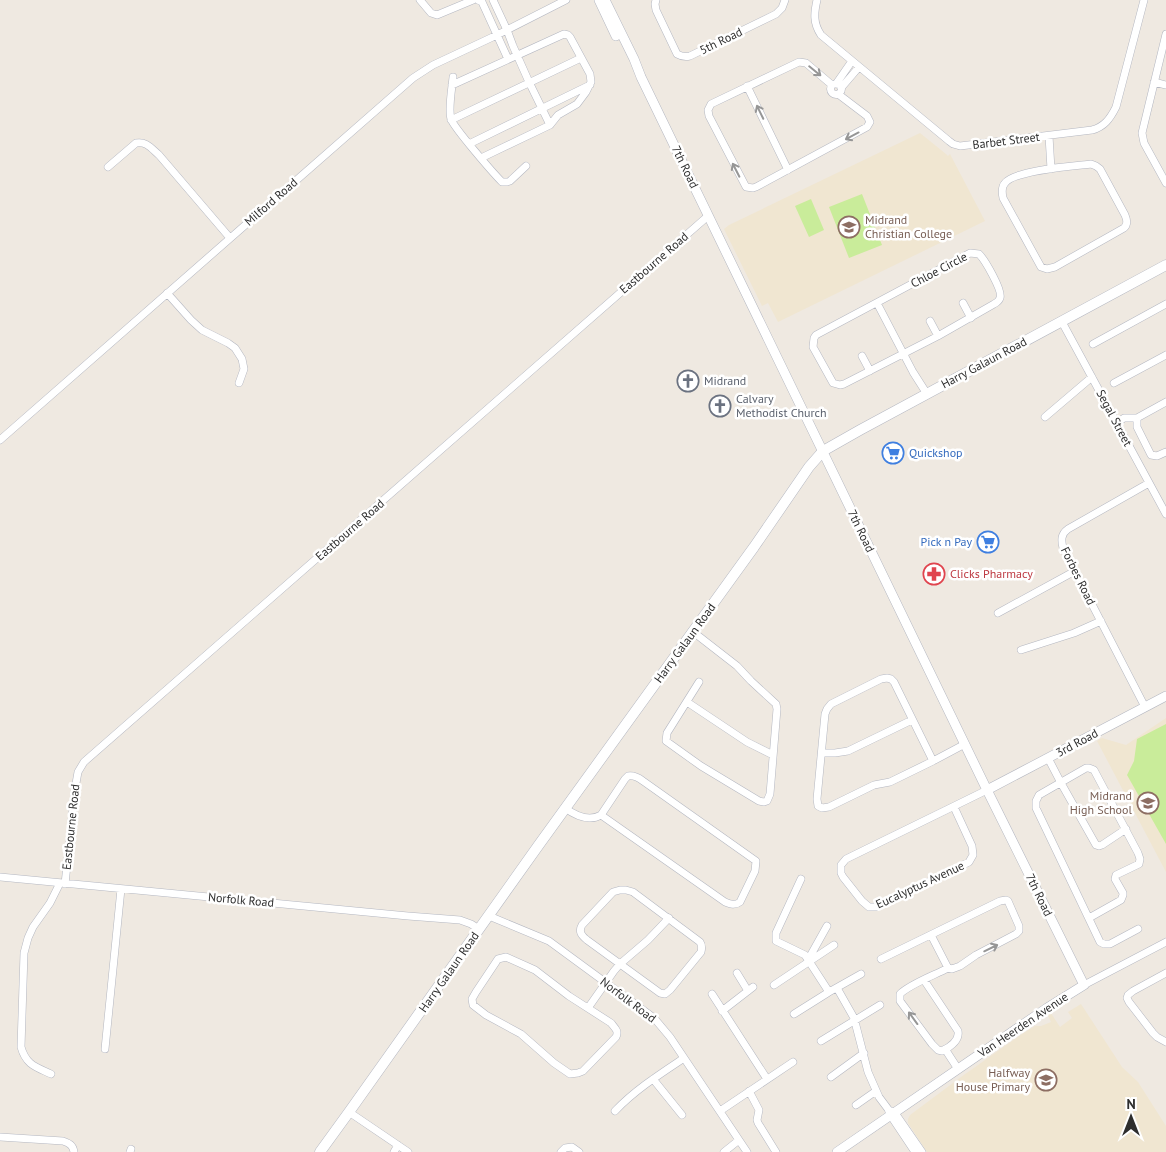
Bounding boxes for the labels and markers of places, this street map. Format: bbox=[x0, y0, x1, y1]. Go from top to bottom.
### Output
place label: Midrand Christian College bbox=[865, 212, 952, 241]
school or university icon: Midrand Christian College bbox=[837, 215, 861, 239]
church icon: Midrand bbox=[676, 369, 700, 393]
place label: Midrand bbox=[704, 373, 746, 388]
place label: Calvary Methodist Church bbox=[736, 391, 827, 420]
church icon: Calvary Methodist Church bbox=[708, 394, 732, 418]
supermarket icon: Quickshop bbox=[881, 441, 905, 465]
place label: Quickshop bbox=[909, 445, 963, 460]
supermarket icon: Pick n Pay bbox=[976, 530, 1000, 554]
place label: Pick n Pay bbox=[920, 534, 972, 549]
pharmacy icon: Clicks Pharmacy bbox=[922, 562, 946, 586]
place label: Clicks Pharmacy bbox=[950, 566, 1033, 581]
place label: Midrand High School bbox=[1070, 788, 1132, 817]
school or university icon: Midrand High School bbox=[1136, 791, 1160, 815]
place label: Halfway House Primary bbox=[956, 1065, 1030, 1094]
school or university icon: Halfway House Primary bbox=[1034, 1068, 1058, 1092]

